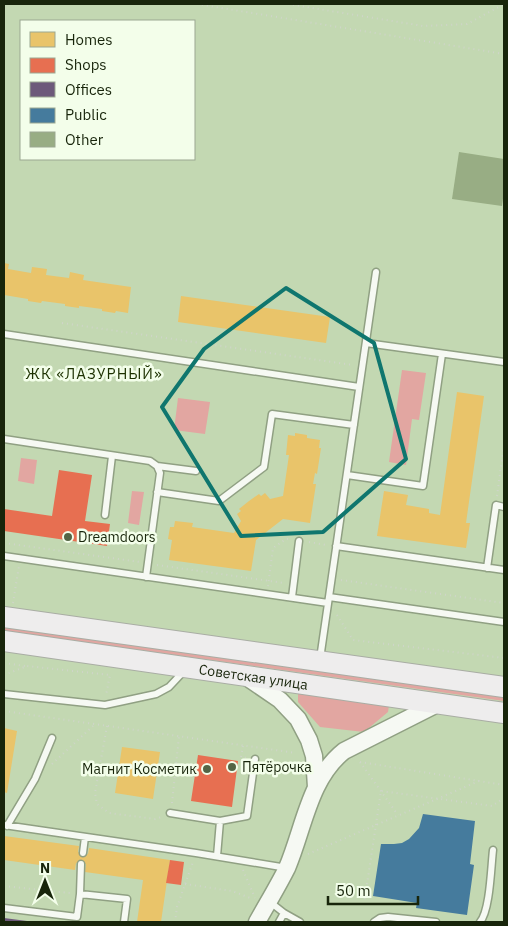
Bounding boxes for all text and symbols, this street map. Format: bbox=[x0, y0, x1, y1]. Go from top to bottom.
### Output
legend bbox=[20, 20, 195, 160]
text: Homes bbox=[65, 30, 113, 49]
text: Shops bbox=[65, 55, 107, 74]
text: Offices bbox=[65, 80, 112, 99]
text: Public bbox=[65, 105, 107, 124]
text: Other bbox=[65, 130, 104, 149]
district label: ЖК «ЛАЗУРНЫЙ» bbox=[25, 364, 163, 383]
place label: Dreamdoors bbox=[78, 528, 156, 546]
marker: Dreamdoors bbox=[62, 531, 74, 543]
street label: Советская улица bbox=[198, 660, 310, 694]
place label: Пятёрочка bbox=[242, 758, 312, 776]
place label: Магнит Косметик bbox=[82, 760, 197, 778]
marker: Пятёрочка bbox=[226, 761, 238, 773]
marker: Магнит Косметик bbox=[201, 763, 213, 775]
north arrow bbox=[20, 856, 70, 906]
text: N bbox=[40, 859, 50, 877]
scale bar bbox=[328, 874, 418, 906]
text: 50 m bbox=[336, 881, 371, 900]

